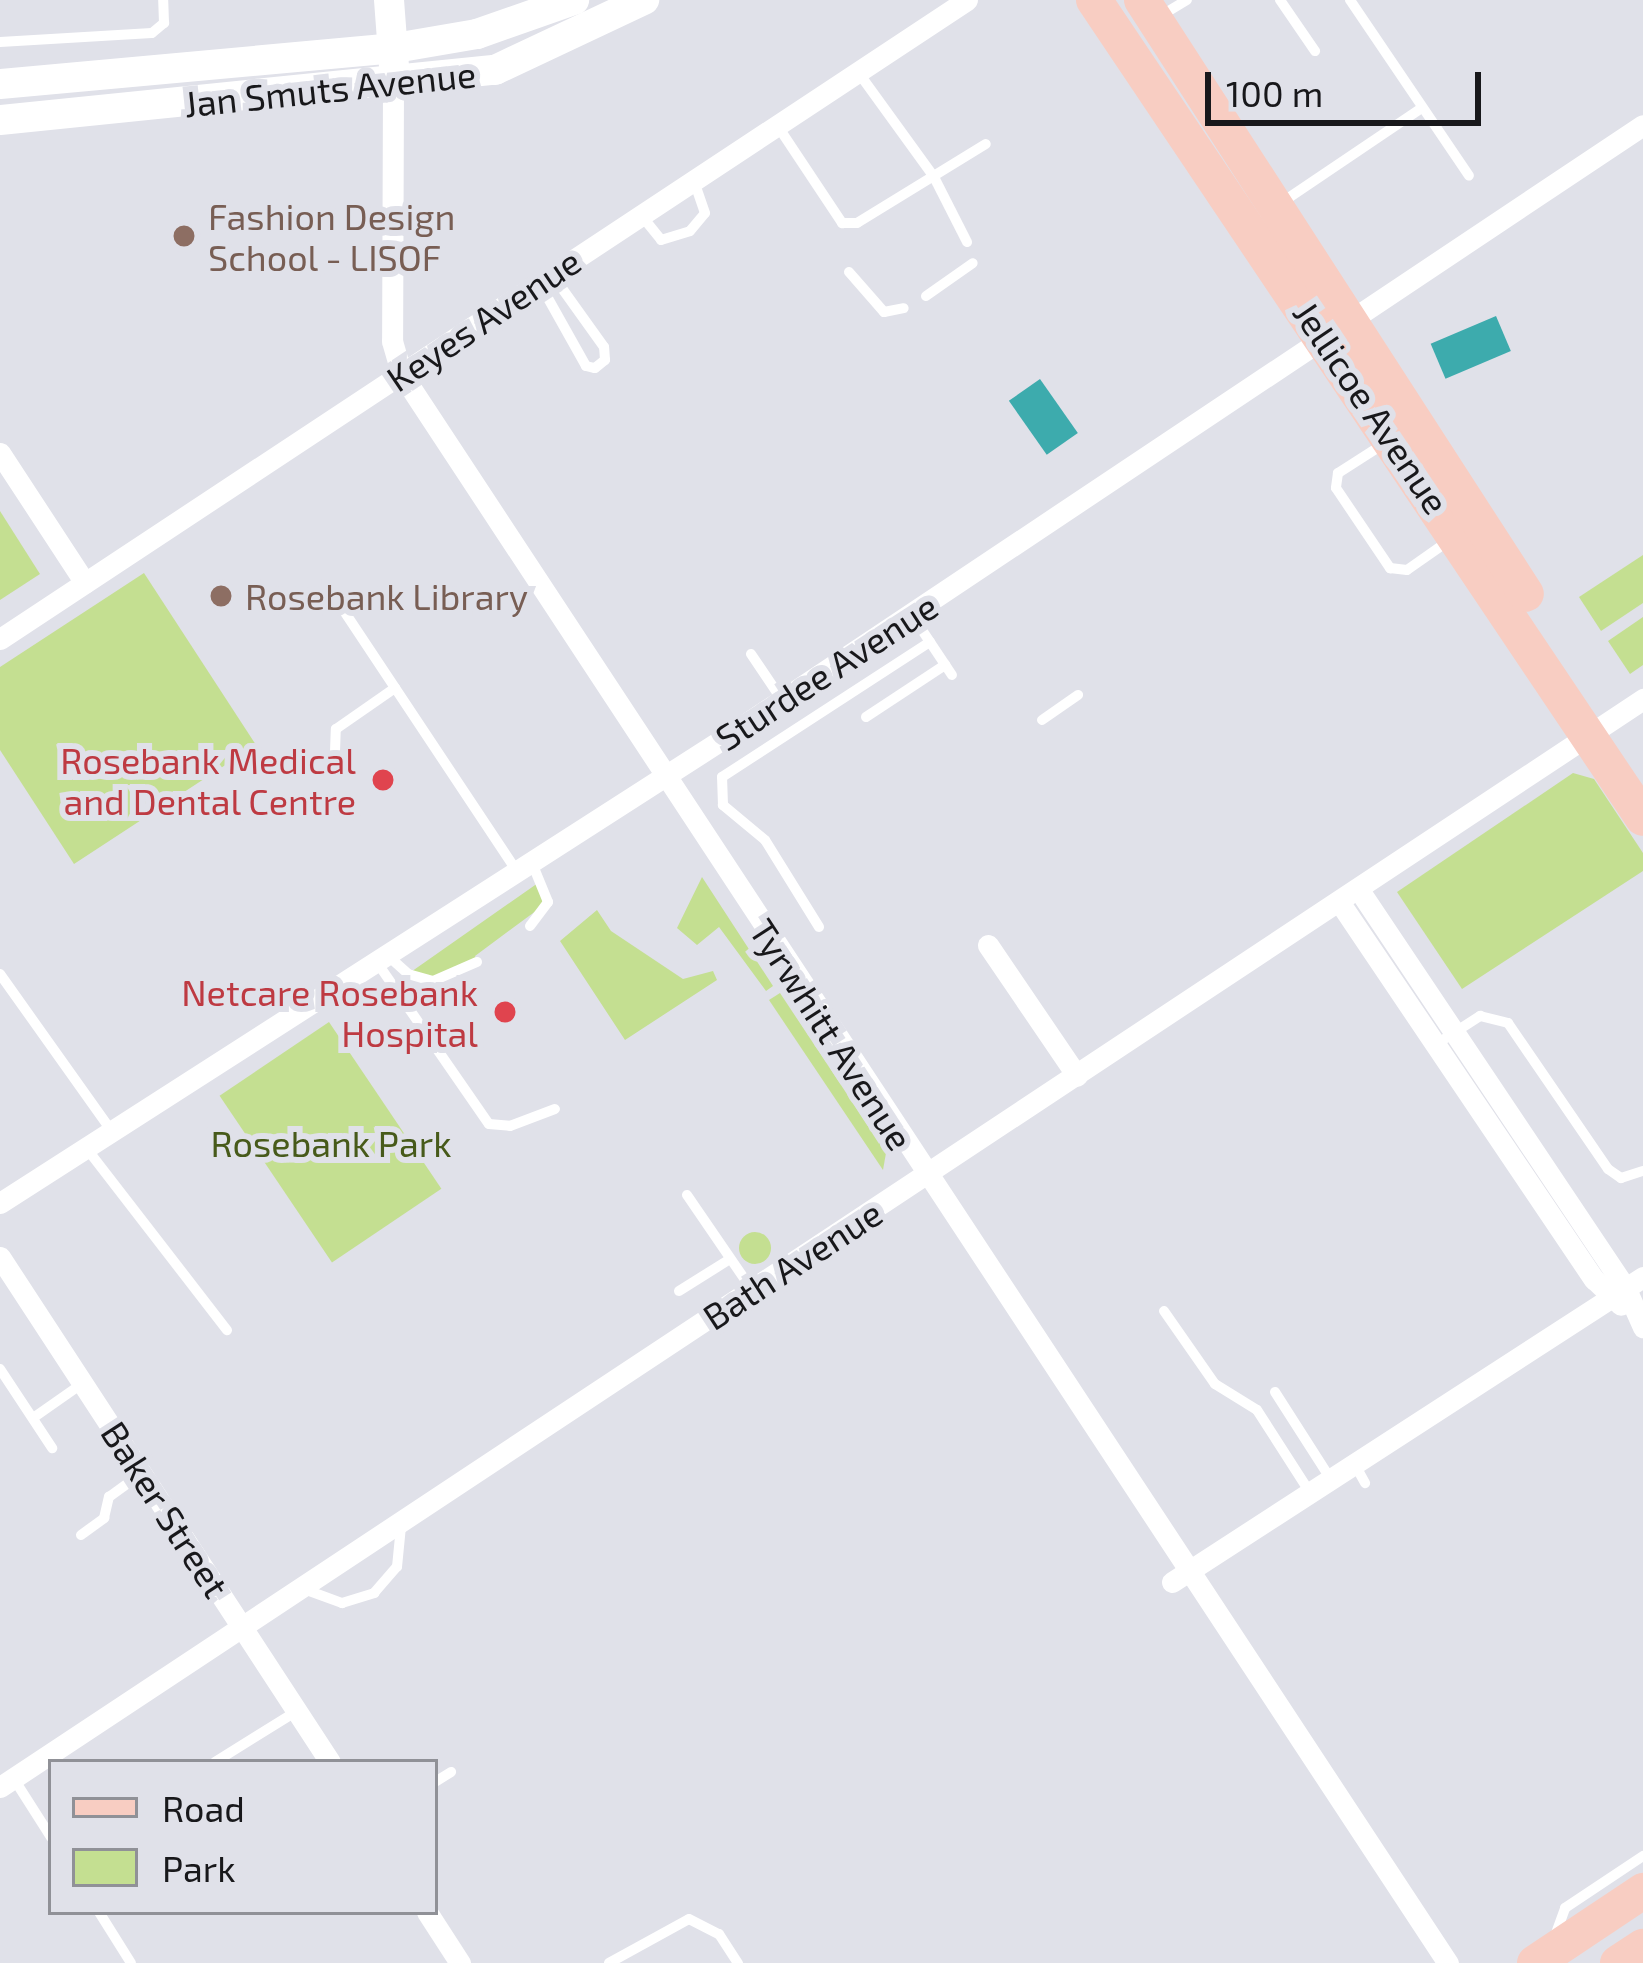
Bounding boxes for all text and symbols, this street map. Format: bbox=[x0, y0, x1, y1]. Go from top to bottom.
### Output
scale bar bbox=[1211, 48, 1487, 122]
street label: Jan Smuts Avenue bbox=[182, 51, 478, 125]
text: 100 m bbox=[1226, 71, 1323, 114]
place label: Fashion Design School - LISOF bbox=[208, 193, 455, 278]
marker: Fashion Design School - LISOF bbox=[171, 223, 197, 249]
street label: Keyes Avenue bbox=[378, 238, 588, 400]
street label: Jellicoe Avenue bbox=[1285, 292, 1459, 522]
place label: Rosebank Library bbox=[245, 574, 528, 618]
marker: Rosebank Library bbox=[208, 583, 234, 609]
street label: Sturdee Avenue bbox=[707, 583, 945, 759]
place label: Rosebank Medical and Dental Centre bbox=[60, 737, 356, 822]
marker: Rosebank Medical and Dental Centre bbox=[367, 764, 399, 796]
street label: Tyrwhitt Avenue bbox=[741, 910, 923, 1158]
place label: Netcare Rosebank Hospital bbox=[181, 969, 478, 1054]
marker: Netcare Rosebank Hospital bbox=[489, 996, 521, 1028]
park label: Rosebank Park bbox=[210, 1121, 452, 1165]
street label: Bath Avenue bbox=[694, 1190, 890, 1338]
street label: Baker Street bbox=[93, 1413, 239, 1605]
legend bbox=[48, 1759, 438, 1915]
text: Road bbox=[162, 1786, 245, 1829]
text: Park bbox=[162, 1846, 236, 1889]

